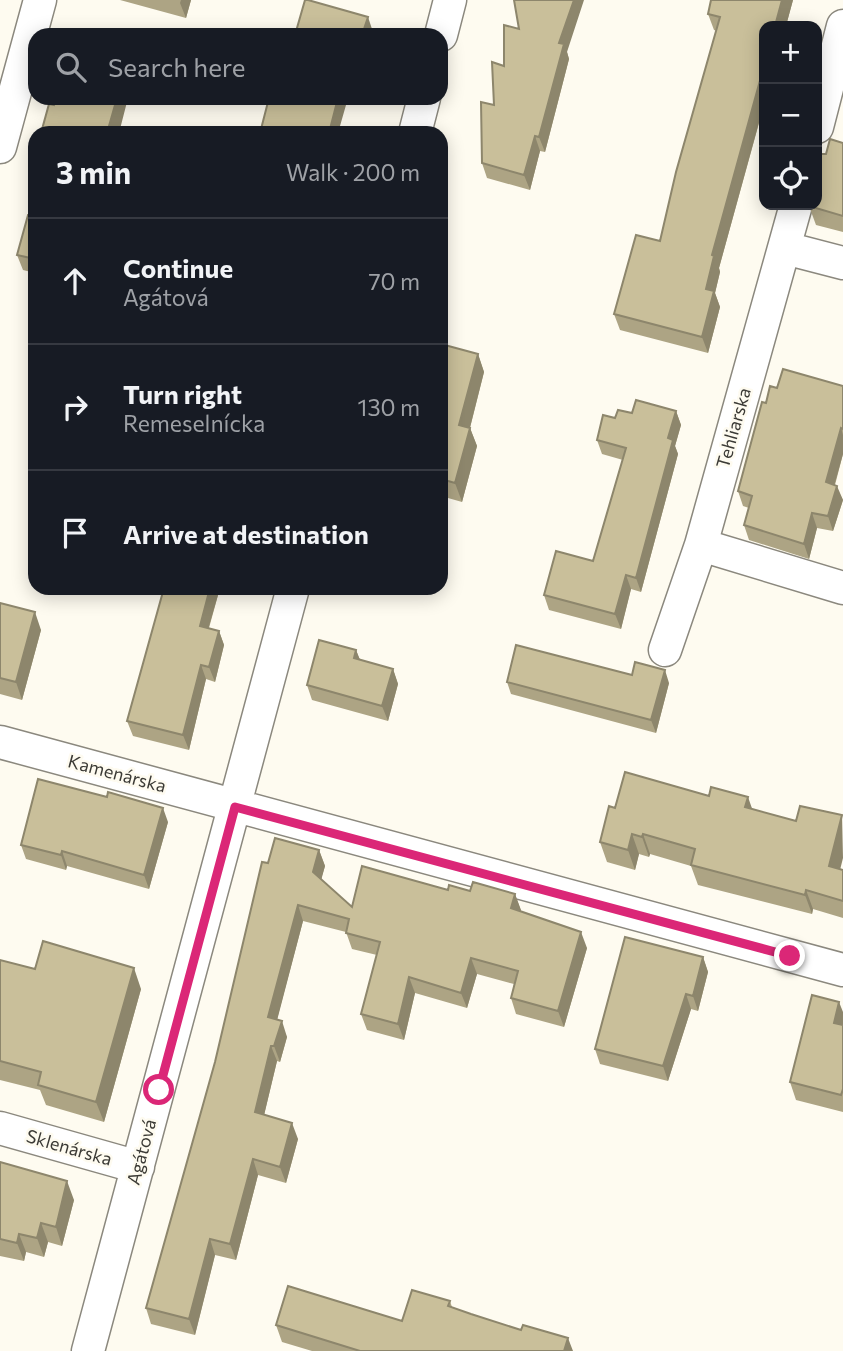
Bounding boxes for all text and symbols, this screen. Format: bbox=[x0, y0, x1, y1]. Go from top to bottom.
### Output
map controls bbox=[759, 21, 822, 210]
button: + bbox=[759, 21, 822, 84]
search box bbox=[28, 28, 448, 105]
icon: search bbox=[52, 48, 90, 86]
text: Search here bbox=[108, 51, 246, 82]
button: − bbox=[759, 84, 822, 147]
button: locate bbox=[759, 147, 822, 210]
text: 3 min bbox=[56, 153, 131, 190]
text: Walk · 200 m bbox=[286, 158, 420, 186]
text: Continue bbox=[123, 252, 233, 283]
icon: ahead bbox=[56, 262, 94, 300]
text: 70 m bbox=[368, 267, 420, 295]
text: Agátová bbox=[123, 283, 209, 311]
text: Turn right bbox=[123, 378, 242, 409]
street label: Tehliarska bbox=[711, 385, 755, 471]
icon: right bbox=[56, 388, 94, 426]
text: 130 m bbox=[358, 393, 420, 421]
text: Remeselnícka bbox=[123, 409, 265, 437]
icon: arrive bbox=[56, 514, 94, 552]
text: Arrive at destination bbox=[123, 518, 369, 549]
street label: Kamenárska bbox=[66, 749, 169, 797]
route end bbox=[774, 940, 805, 971]
route start bbox=[143, 1074, 174, 1105]
street label: Agátová bbox=[122, 1117, 160, 1187]
street label: Sklenárska bbox=[24, 1124, 115, 1170]

